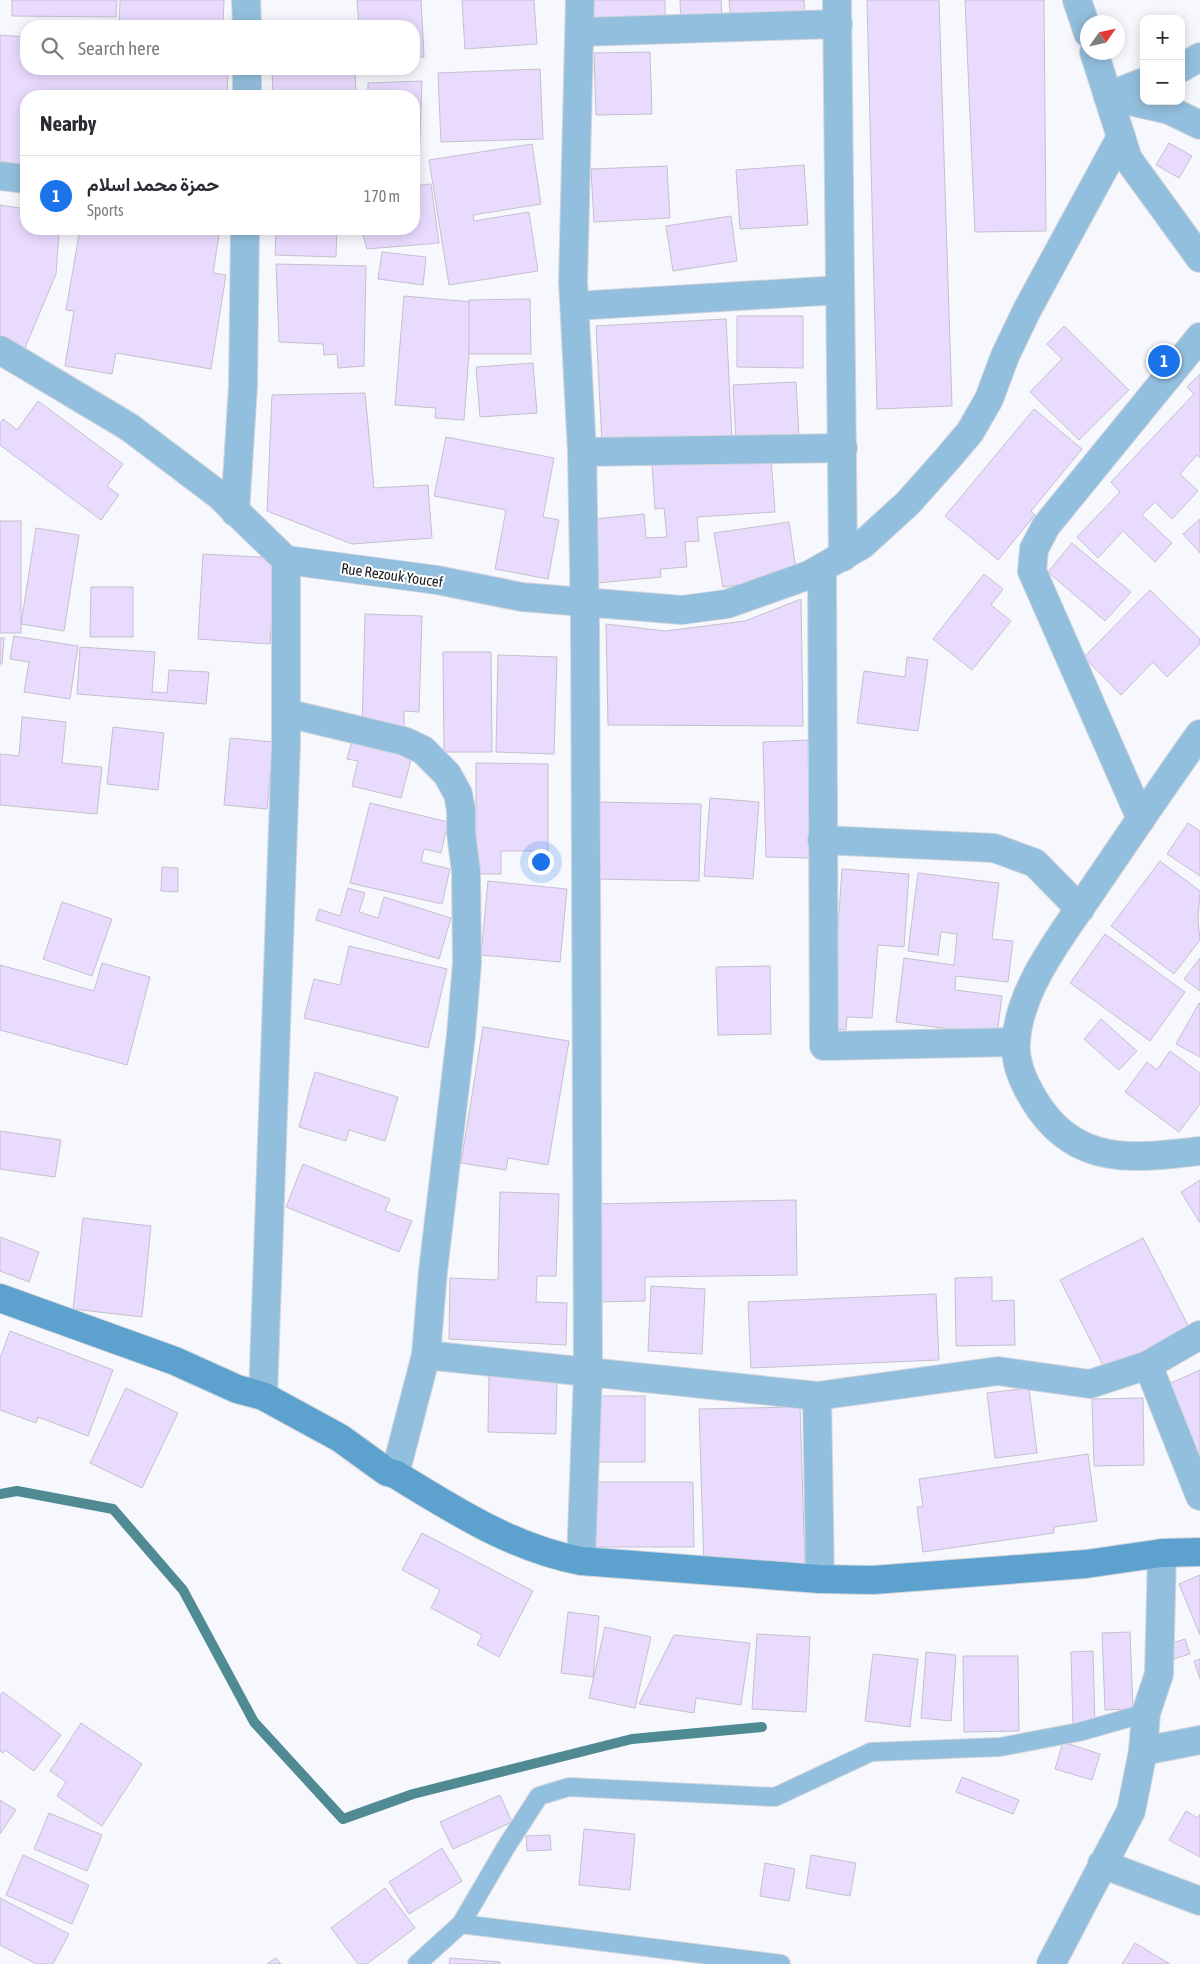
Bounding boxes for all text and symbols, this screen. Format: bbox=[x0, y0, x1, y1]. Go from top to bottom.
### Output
north arrow bbox=[1080, 15, 1125, 60]
map controls bbox=[1140, 15, 1185, 105]
button: + bbox=[1140, 15, 1185, 60]
search box bbox=[20, 20, 420, 75]
icon: search bbox=[38, 34, 66, 62]
text: Search here bbox=[78, 37, 160, 59]
button: − bbox=[1140, 60, 1185, 105]
text: Nearby bbox=[40, 111, 96, 135]
text: حمزة محمد اسلام bbox=[87, 173, 219, 195]
text: 1 bbox=[52, 187, 60, 205]
text: 170 m bbox=[364, 187, 400, 205]
text: Sports bbox=[87, 201, 124, 219]
pin: 1 bbox=[1148, 342, 1180, 380]
street label: Rue Rezouk Youcef bbox=[340, 559, 444, 591]
your location bbox=[528, 849, 554, 875]

